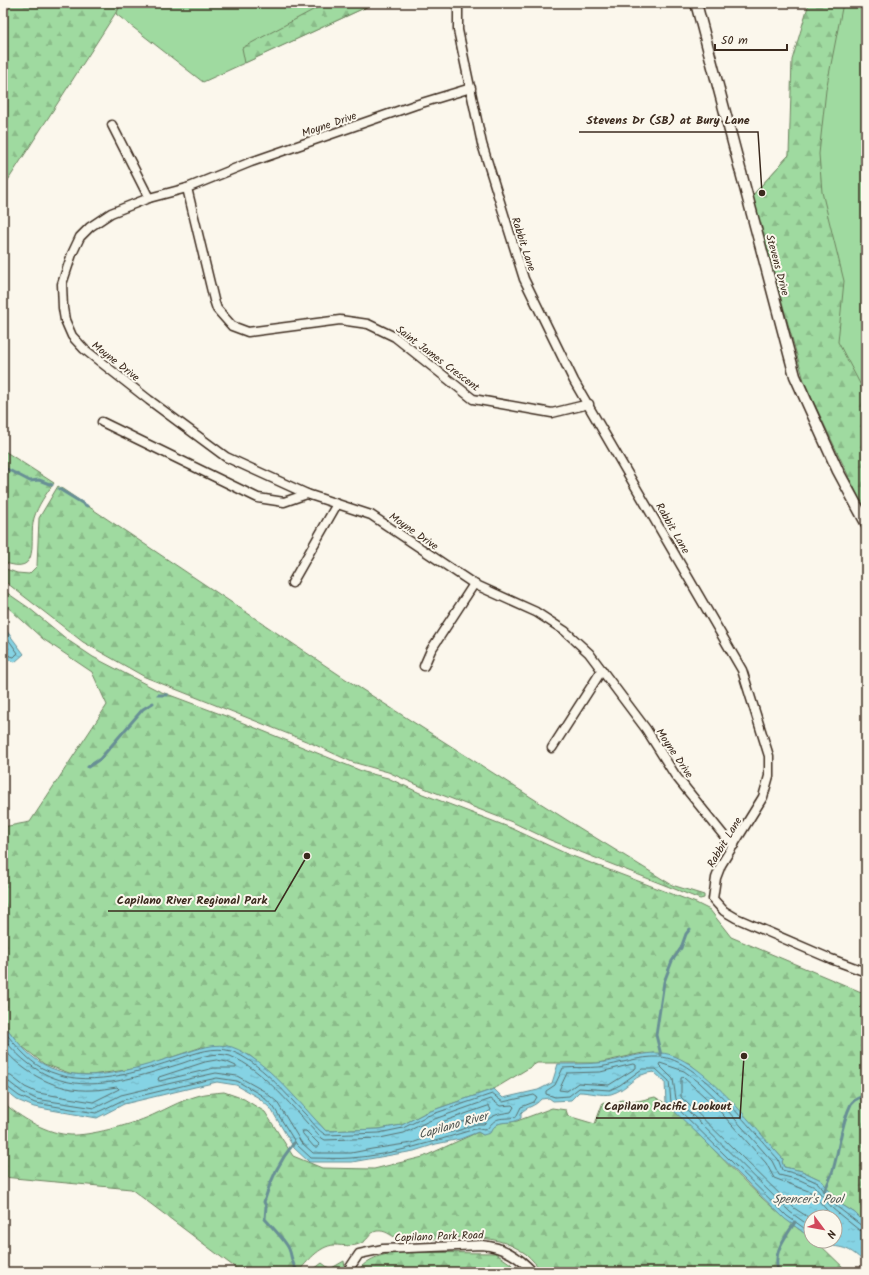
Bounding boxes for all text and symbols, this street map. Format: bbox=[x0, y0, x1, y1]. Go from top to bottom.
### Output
scale bar bbox=[715, 26, 787, 52]
text: 50 m bbox=[721, 31, 748, 50]
street label: Moyne Drive bbox=[299, 107, 359, 143]
callout: Stevens Dr (SB) at Bury Lane bbox=[579, 108, 758, 132]
text: Stevens Dr (SB) at Bury Lane bbox=[586, 111, 750, 130]
street label: Rabbit Lane bbox=[506, 215, 540, 274]
street label: Stevens Drive bbox=[760, 233, 794, 298]
street label: Saint James Crescent bbox=[392, 321, 484, 397]
street label: Moyne Drive bbox=[87, 337, 143, 386]
street label: Rabbit Lane bbox=[650, 500, 694, 557]
street label: Moyne Drive bbox=[385, 508, 442, 556]
street label: Moyne Drive bbox=[651, 725, 698, 782]
street label: Rabbit Lane bbox=[703, 814, 747, 871]
callout: Capilano River Regional Park bbox=[108, 887, 275, 911]
text: Capilano River Regional Park bbox=[117, 891, 268, 910]
callout: Capilano Pacific Lookout bbox=[596, 1094, 740, 1118]
text: Capilano Pacific Lookout bbox=[604, 1097, 732, 1116]
water label: Capilano River bbox=[416, 1106, 493, 1144]
water label: Spencer's Pool bbox=[773, 1190, 845, 1209]
north arrow bbox=[803, 1209, 843, 1249]
street label: Capilano Park Road bbox=[394, 1226, 484, 1248]
text: N bbox=[821, 1226, 840, 1242]

